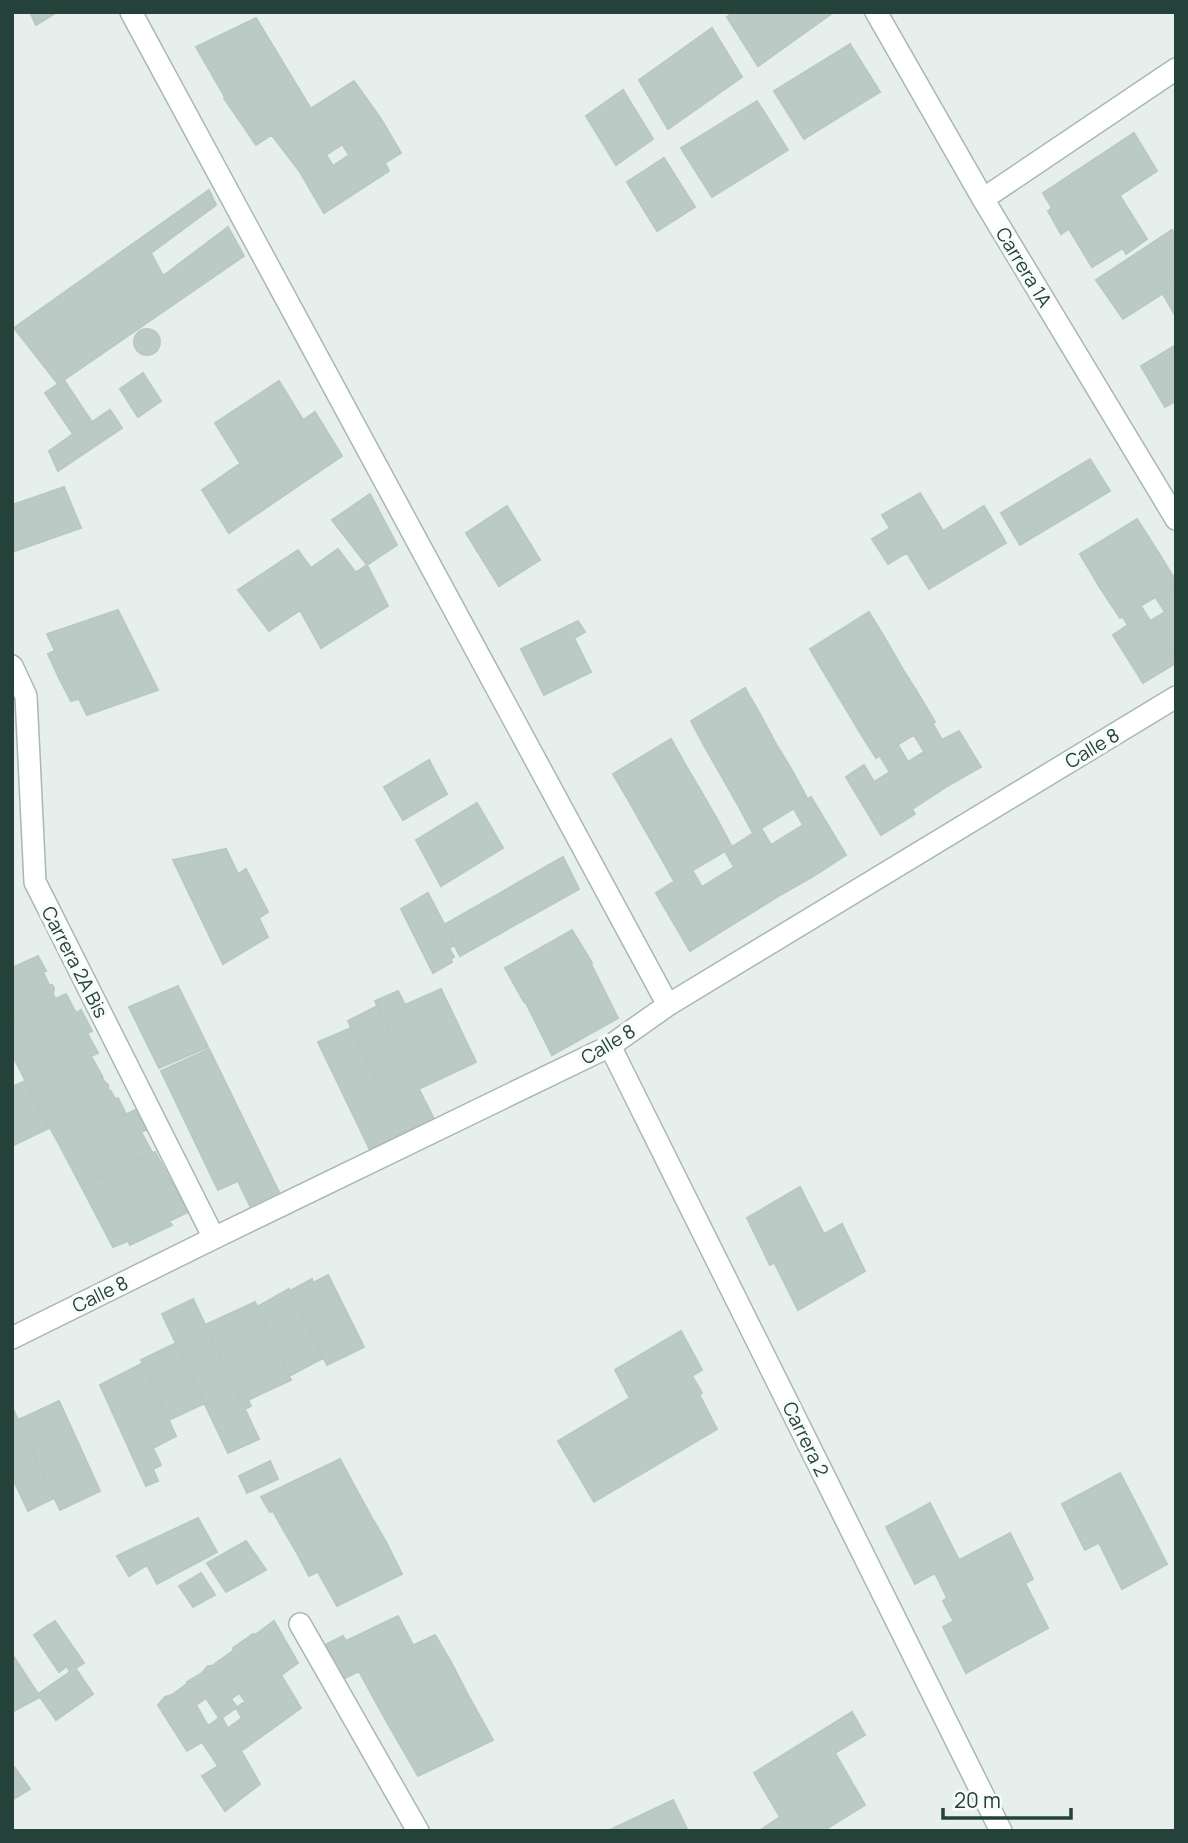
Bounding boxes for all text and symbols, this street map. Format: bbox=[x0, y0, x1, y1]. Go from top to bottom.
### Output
street label: Carrera 1A bbox=[990, 222, 1058, 312]
street label: Calle 8 bbox=[1060, 722, 1124, 774]
street label: Carrera 2A Bis bbox=[36, 902, 114, 1022]
street label: Calle 8 bbox=[576, 1018, 640, 1070]
street label: Calle 8 bbox=[68, 1269, 132, 1319]
street label: Carrera 2 bbox=[777, 1397, 835, 1481]
scale bar bbox=[943, 1776, 1071, 1820]
text: 20 m bbox=[954, 1786, 1001, 1814]

